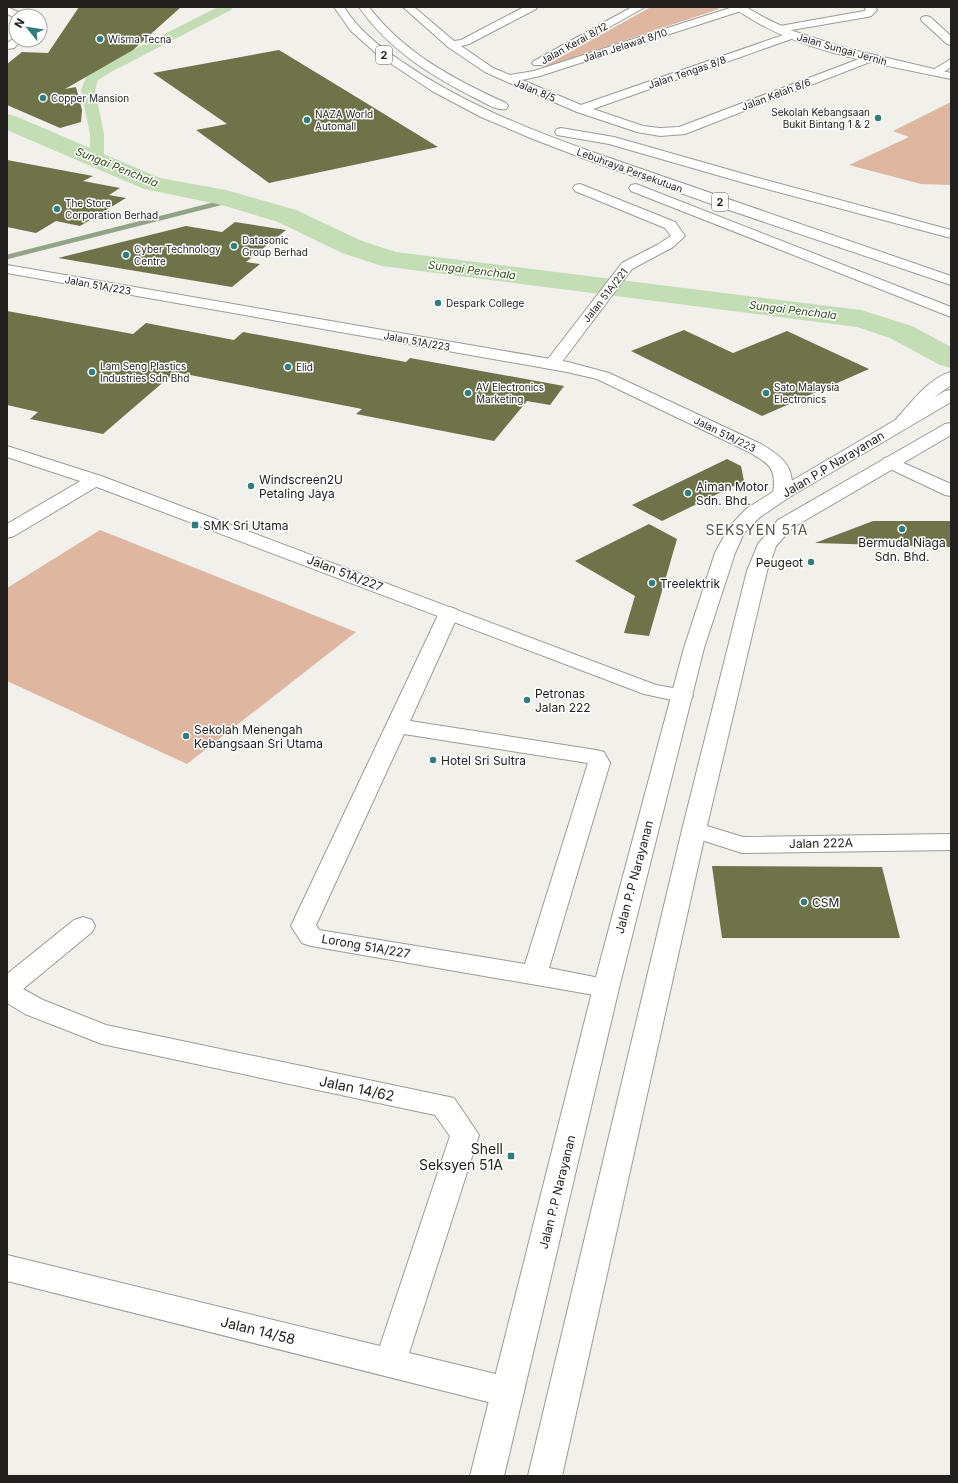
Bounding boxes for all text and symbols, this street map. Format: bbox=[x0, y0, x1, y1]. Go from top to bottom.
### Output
north arrow bbox=[8, 8, 48, 48]
text: N bbox=[11, 16, 27, 30]
street label: Jalan Kerai 8/12 bbox=[538, 20, 610, 66]
street label: Jalan Jelawat 8/10 bbox=[581, 26, 669, 64]
street label: Jalan Sungai Jernih bbox=[796, 30, 888, 68]
place label: Wisma Tecna bbox=[108, 33, 171, 45]
marker: Wisma Tecna bbox=[95, 34, 105, 44]
road number: 2 bbox=[376, 46, 392, 64]
street label: Jalan Tengas 8/8 bbox=[647, 53, 727, 91]
street label: Jalan Kelah 8/6 bbox=[740, 75, 812, 113]
street label: Jalan 8/5 bbox=[512, 76, 558, 104]
place label: Copper Mansion bbox=[51, 92, 129, 104]
marker: Copper Mansion bbox=[38, 93, 48, 103]
place label: Sekolah Kebangsaan Bukit Bintang 1 & 2 bbox=[771, 106, 870, 130]
place label: NAZA World Automall bbox=[315, 108, 373, 132]
marker: Sekolah Kebangsaan Bukit Bintang 1 & 2 bbox=[873, 113, 883, 123]
marker: NAZA World Automall bbox=[302, 115, 312, 125]
water label: Sungai Penchala bbox=[74, 144, 161, 190]
street label: Lebuhraya Persekutuan bbox=[575, 145, 685, 195]
road number: 2 bbox=[712, 193, 728, 211]
place label: The Store Corporation Berhad bbox=[65, 197, 158, 221]
marker: The Store Corporation Berhad bbox=[52, 204, 62, 214]
place label: Datasonic Group Berhad bbox=[242, 234, 308, 258]
marker: Datasonic Group Berhad bbox=[229, 241, 239, 251]
place label: Cyber Technology Centre bbox=[134, 243, 221, 267]
marker: Cyber Technology Centre bbox=[121, 250, 131, 260]
water label: Sungai Penchala bbox=[427, 258, 517, 282]
street label: Jalan 51A/221 bbox=[580, 266, 630, 324]
street label: Jalan 51A/223 bbox=[64, 273, 132, 297]
place label: Despark College bbox=[446, 297, 524, 309]
marker: Despark College bbox=[433, 298, 443, 308]
water label: Sungai Penchala bbox=[748, 298, 838, 322]
street label: Jalan 51A/223 bbox=[383, 329, 451, 353]
place label: Lam Seng Plastics Industries Sdn Bhd bbox=[100, 360, 189, 384]
place label: Elid bbox=[296, 361, 313, 373]
marker: Elid bbox=[283, 362, 293, 372]
marker: Lam Seng Plastics Industries Sdn Bhd bbox=[87, 367, 97, 377]
place label: AV Electronics Marketing bbox=[476, 381, 544, 405]
place label: Sato Malaysia Electronics bbox=[774, 381, 840, 405]
marker: AV Electronics Marketing bbox=[463, 388, 473, 398]
marker: Sato Malaysia Electronics bbox=[761, 388, 771, 398]
street label: Jalan 51A/223 bbox=[692, 414, 758, 454]
street label: Jalan P.P Narayanan bbox=[779, 428, 887, 500]
place label: Windscreen2U Petaling Jaya bbox=[259, 472, 343, 501]
place label: Aiman Motor Sdn. Bhd. bbox=[696, 479, 769, 508]
marker: Windscreen2U Petaling Jaya bbox=[246, 481, 256, 491]
marker: Aiman Motor Sdn. Bhd. bbox=[683, 488, 693, 498]
place label: SMK Sri Utama bbox=[203, 518, 289, 533]
marker: SMK Sri Utama bbox=[190, 520, 200, 530]
district label: SEKSYEN 51A bbox=[706, 521, 808, 538]
marker: Bermuda Niaga Sdn. Bhd. bbox=[897, 524, 907, 534]
place label: Bermuda Niaga Sdn. Bhd. bbox=[858, 535, 946, 564]
street label: Jalan 51A/227 bbox=[305, 552, 385, 594]
place label: Peugeot bbox=[756, 555, 803, 570]
marker: Peugeot bbox=[806, 557, 816, 567]
place label: Treelektrik bbox=[660, 576, 720, 591]
marker: Treelektrik bbox=[647, 578, 657, 588]
place label: Petronas Jalan 222 bbox=[535, 686, 591, 715]
marker: Petronas Jalan 222 bbox=[522, 695, 532, 705]
place label: Sekolah Menengah Kebangsaan Sri Utama bbox=[194, 722, 323, 751]
marker: Sekolah Menengah Kebangsaan Sri Utama bbox=[181, 731, 191, 741]
place label: Hotel Sri Sultra bbox=[441, 753, 526, 768]
marker: Hotel Sri Sultra bbox=[428, 755, 438, 765]
street label: Jalan P.P Narayanan bbox=[612, 819, 656, 935]
street label: Jalan 222A bbox=[789, 835, 853, 851]
place label: CSM bbox=[812, 895, 839, 910]
marker: CSM bbox=[799, 897, 809, 907]
street label: Lorong 51A/227 bbox=[320, 931, 412, 961]
street label: Jalan 14/62 bbox=[318, 1072, 396, 1104]
street label: Jalan P.P Narayanan bbox=[536, 1134, 578, 1250]
place label: Shell Seksyen 51A bbox=[419, 1140, 503, 1173]
marker: Shell Seksyen 51A bbox=[506, 1151, 516, 1161]
street label: Jalan 14/58 bbox=[219, 1313, 297, 1347]

